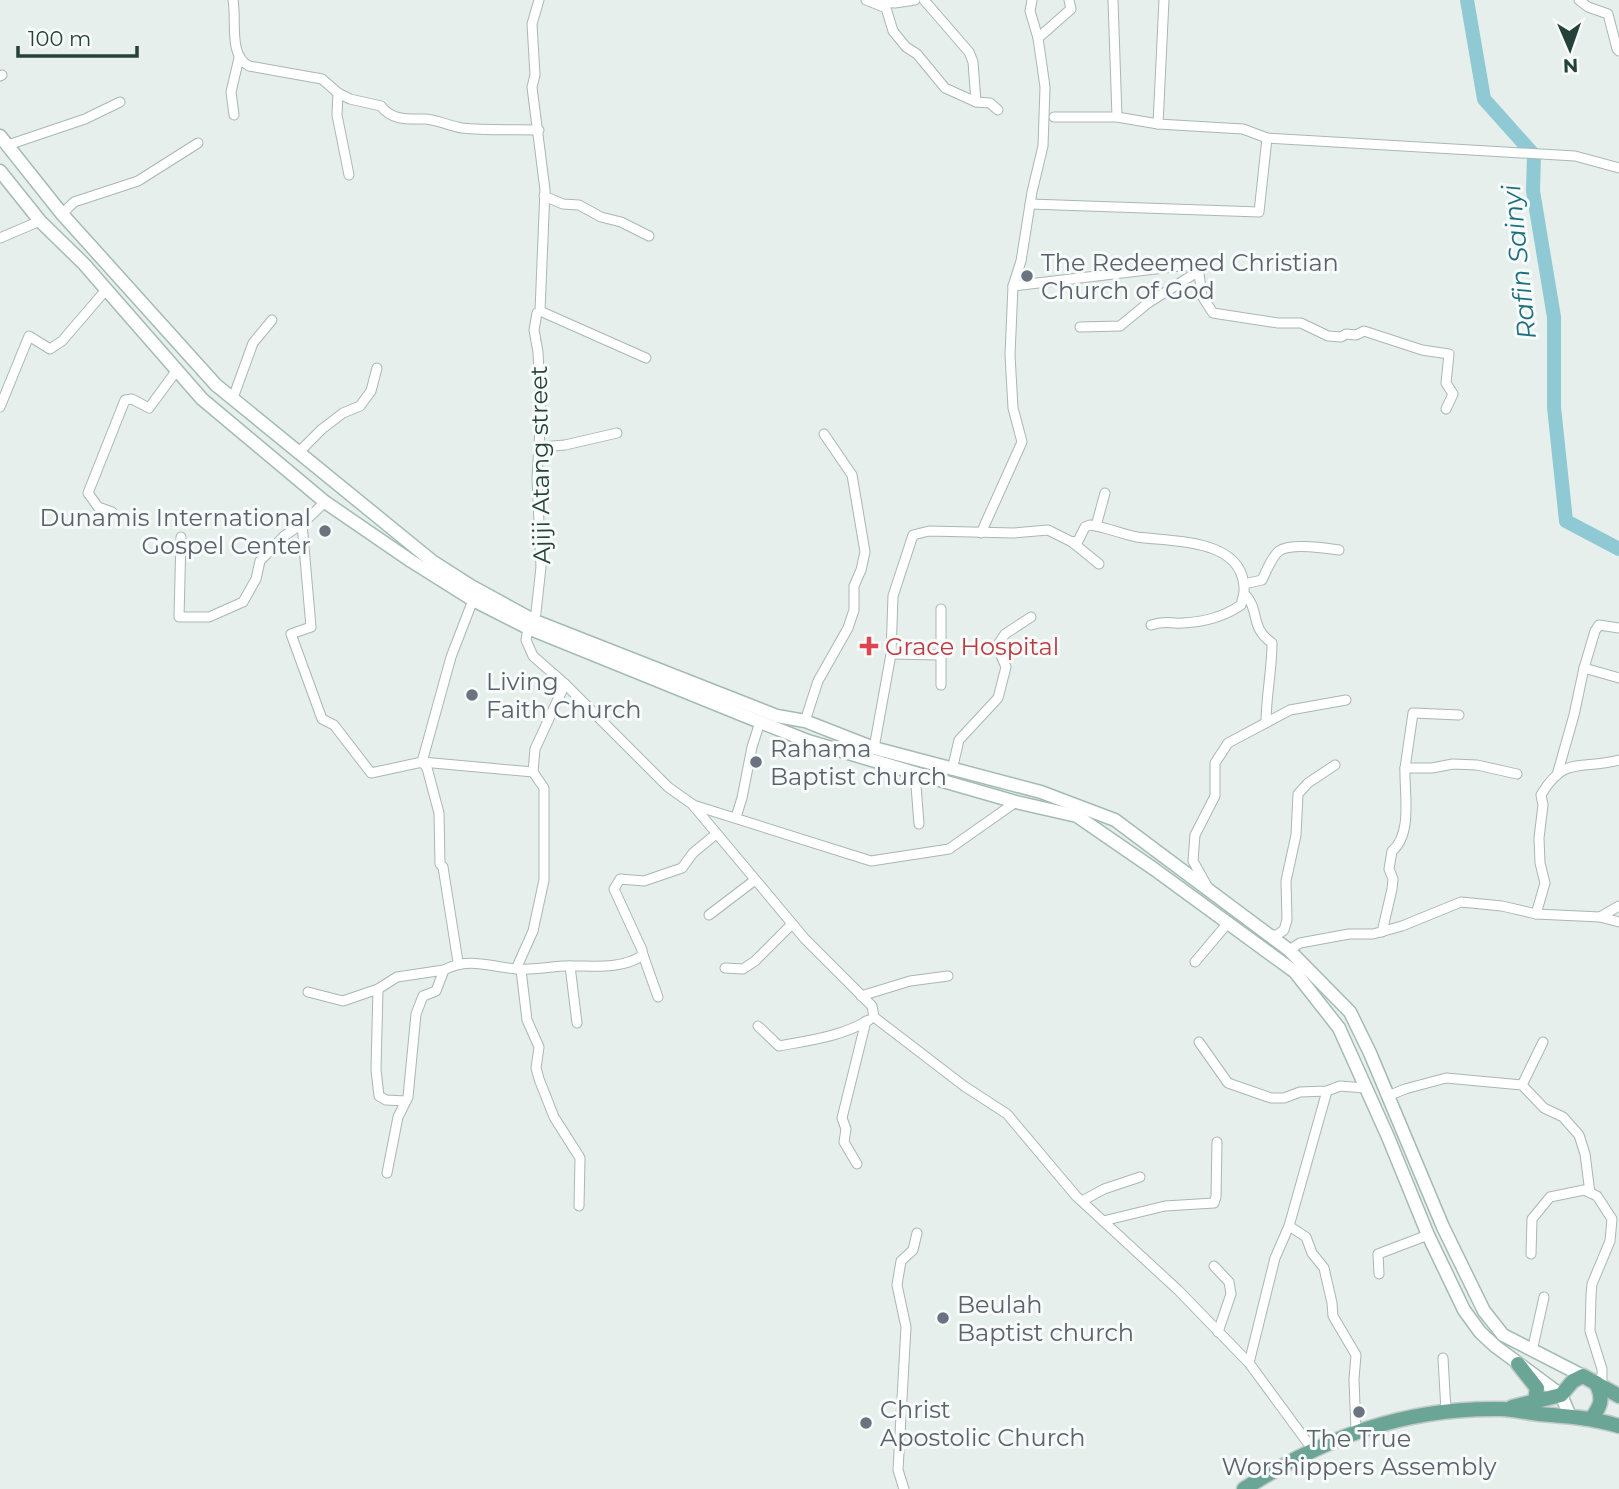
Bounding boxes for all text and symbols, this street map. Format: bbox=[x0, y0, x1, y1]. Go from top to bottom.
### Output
scale bar bbox=[18, 14, 136, 58]
north arrow bbox=[1535, 14, 1605, 84]
text: 100 m bbox=[28, 26, 91, 51]
text: N bbox=[1562, 54, 1579, 77]
water label: Rafin Sainyi bbox=[1495, 182, 1543, 341]
place label: The Redeemed Christian Church of God bbox=[1041, 248, 1339, 305]
marker: The Redeemed Christian Church of God bbox=[1019, 268, 1035, 284]
street label: Ajiji Atang street bbox=[524, 365, 556, 565]
place label: Dunamis International Gospel Center bbox=[40, 503, 311, 560]
marker: Dunamis International Gospel Center bbox=[317, 523, 333, 539]
place label: Grace Hospital bbox=[885, 632, 1059, 661]
marker: Grace Hospital bbox=[859, 636, 879, 656]
place label: Living Faith Church bbox=[486, 667, 642, 724]
marker: Living Faith Church bbox=[464, 687, 480, 703]
place label: Rahama Baptist church bbox=[770, 734, 947, 791]
marker: Rahama Baptist church bbox=[748, 754, 764, 770]
place label: Beulah Baptist church bbox=[957, 1290, 1134, 1347]
marker: Beulah Baptist church bbox=[935, 1310, 951, 1326]
place label: Christ Apostolic Church bbox=[880, 1395, 1086, 1452]
marker: The True Worshippers Assembly bbox=[1351, 1404, 1367, 1420]
marker: Christ Apostolic Church bbox=[858, 1415, 874, 1431]
place label: The True Worshippers Assembly bbox=[1221, 1424, 1497, 1481]

